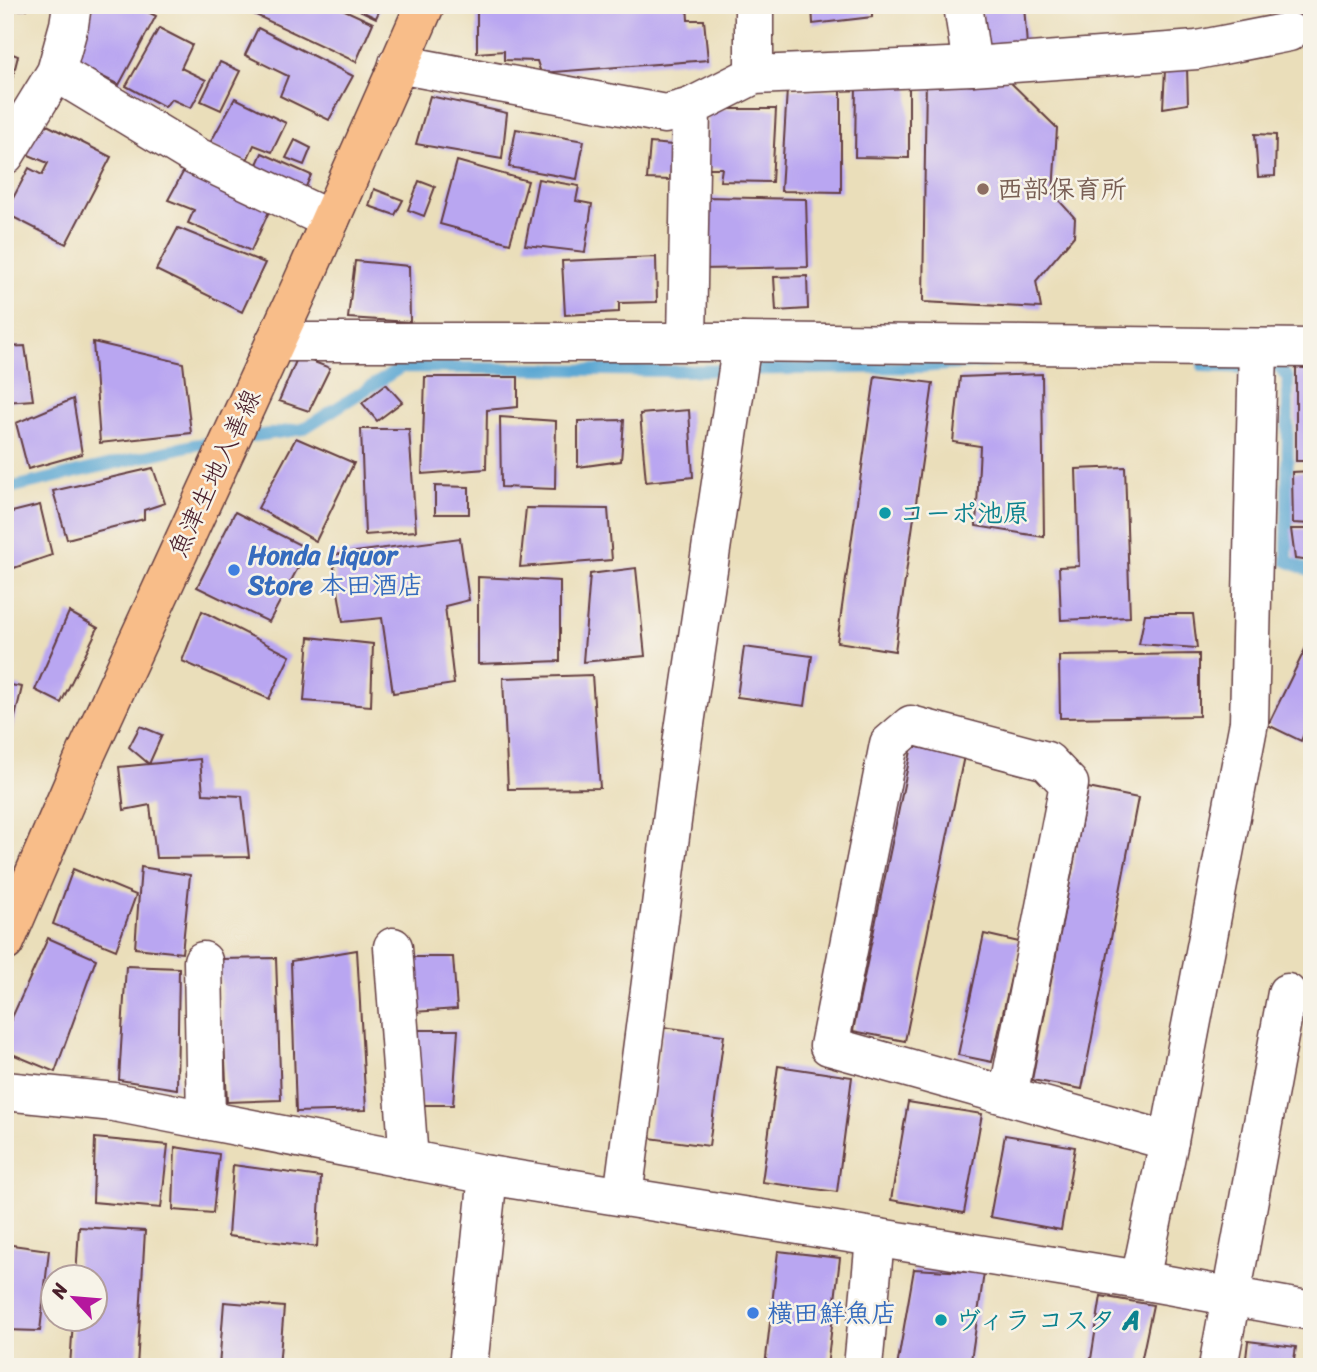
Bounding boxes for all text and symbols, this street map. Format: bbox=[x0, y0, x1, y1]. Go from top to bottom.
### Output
place label: 西部保育所 bbox=[997, 166, 1127, 212]
marker: 西部保育所 bbox=[975, 181, 991, 197]
street label: 魚津生地入善線 bbox=[155, 381, 273, 565]
place label: コーポ池原 bbox=[899, 490, 1029, 536]
marker: コーポ池原 bbox=[877, 505, 893, 521]
place label: Honda Liquor Store 本田酒店 bbox=[247, 532, 424, 608]
marker: Honda Liquor Store 本田酒店 bbox=[226, 562, 242, 578]
north arrow bbox=[38, 1264, 108, 1334]
text: N bbox=[41, 1277, 77, 1305]
place label: 横田鮮魚店 bbox=[767, 1290, 897, 1336]
place label: ヴィラ コスタ A bbox=[955, 1297, 1140, 1343]
marker: 横田鮮魚店 bbox=[745, 1305, 761, 1321]
marker: ヴィラ コスタ A bbox=[933, 1312, 949, 1328]

